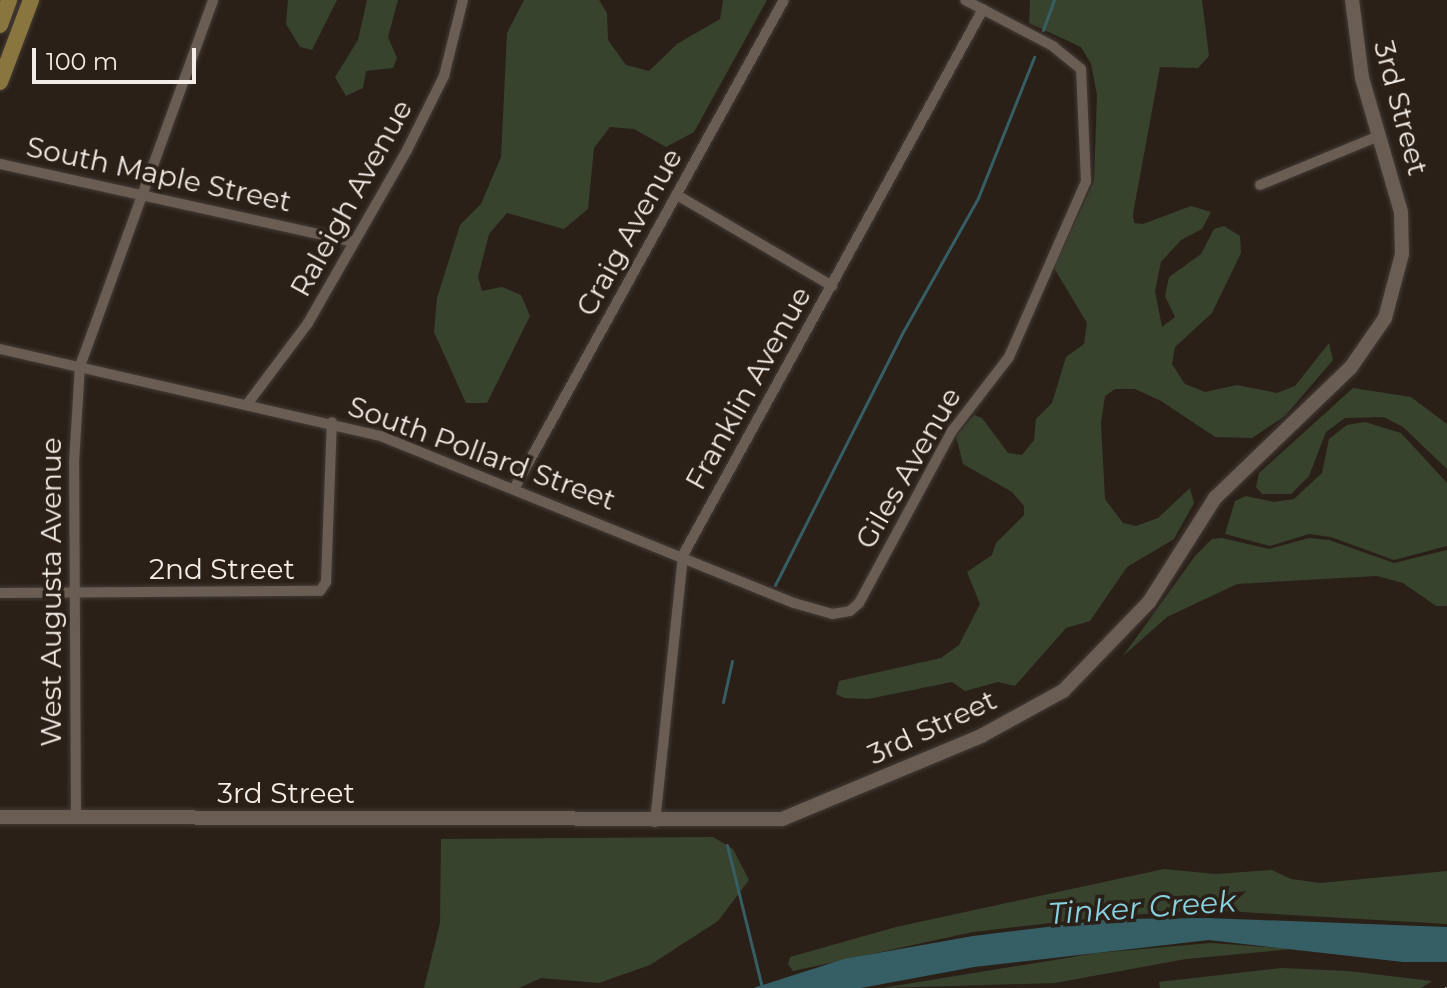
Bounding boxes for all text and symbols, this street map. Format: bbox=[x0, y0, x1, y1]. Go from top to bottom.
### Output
scale bar bbox=[36, 32, 200, 82]
street label: 3rd Street bbox=[1367, 37, 1435, 179]
text: 100 m bbox=[46, 47, 118, 76]
street label: Raleigh Avenue bbox=[283, 94, 419, 302]
street label: South Maple Street bbox=[24, 130, 294, 218]
street label: Craig Avenue bbox=[569, 142, 689, 322]
street label: Franklin Avenue bbox=[678, 281, 818, 495]
street label: Giles Avenue bbox=[848, 382, 968, 554]
street label: South Pollard Street bbox=[344, 389, 620, 517]
street label: West Augusta Avenue bbox=[34, 437, 68, 747]
street label: 2nd Street bbox=[149, 552, 295, 586]
street label: 3rd Street bbox=[863, 683, 1001, 771]
street label: 3rd Street bbox=[217, 776, 355, 810]
water label: Tinker Creek bbox=[1047, 883, 1237, 933]

